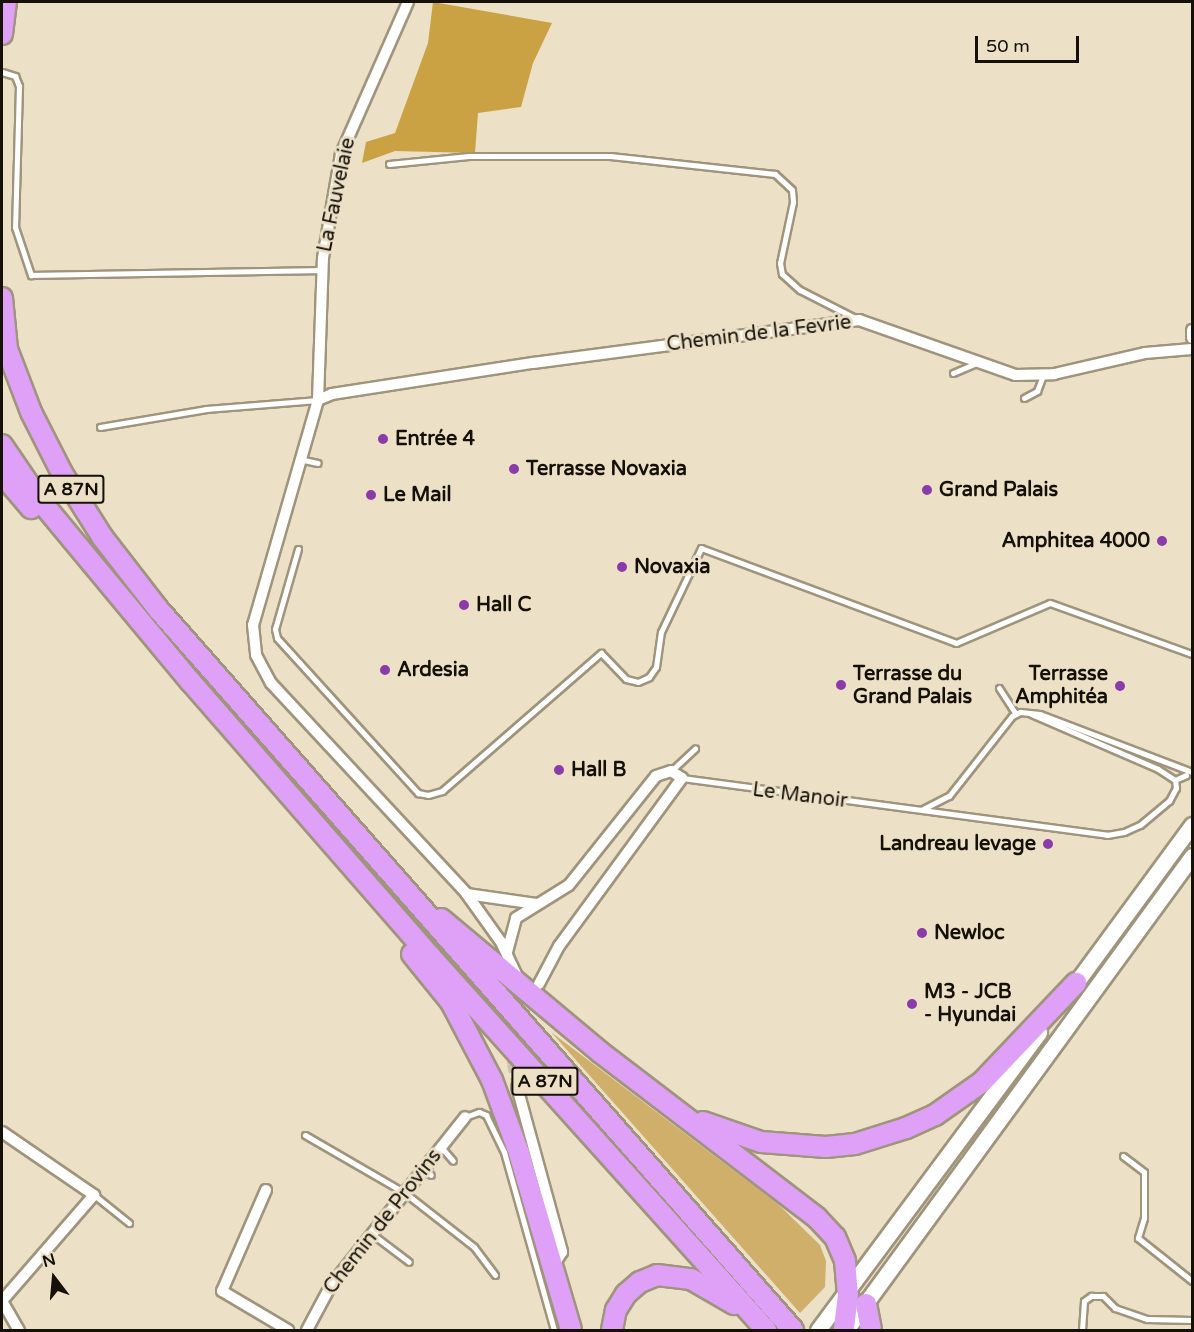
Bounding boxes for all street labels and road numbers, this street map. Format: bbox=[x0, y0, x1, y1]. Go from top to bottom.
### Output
street label: La Fauvelaie bbox=[313, 136, 361, 254]
street label: Chemin de la Fevrie bbox=[665, 311, 853, 357]
road number: A 87N bbox=[36, 474, 106, 504]
street label: Le Manoir bbox=[751, 778, 849, 814]
road number: A 87N bbox=[510, 1066, 580, 1096]
street label: Chemin de Provins bbox=[319, 1145, 447, 1299]

